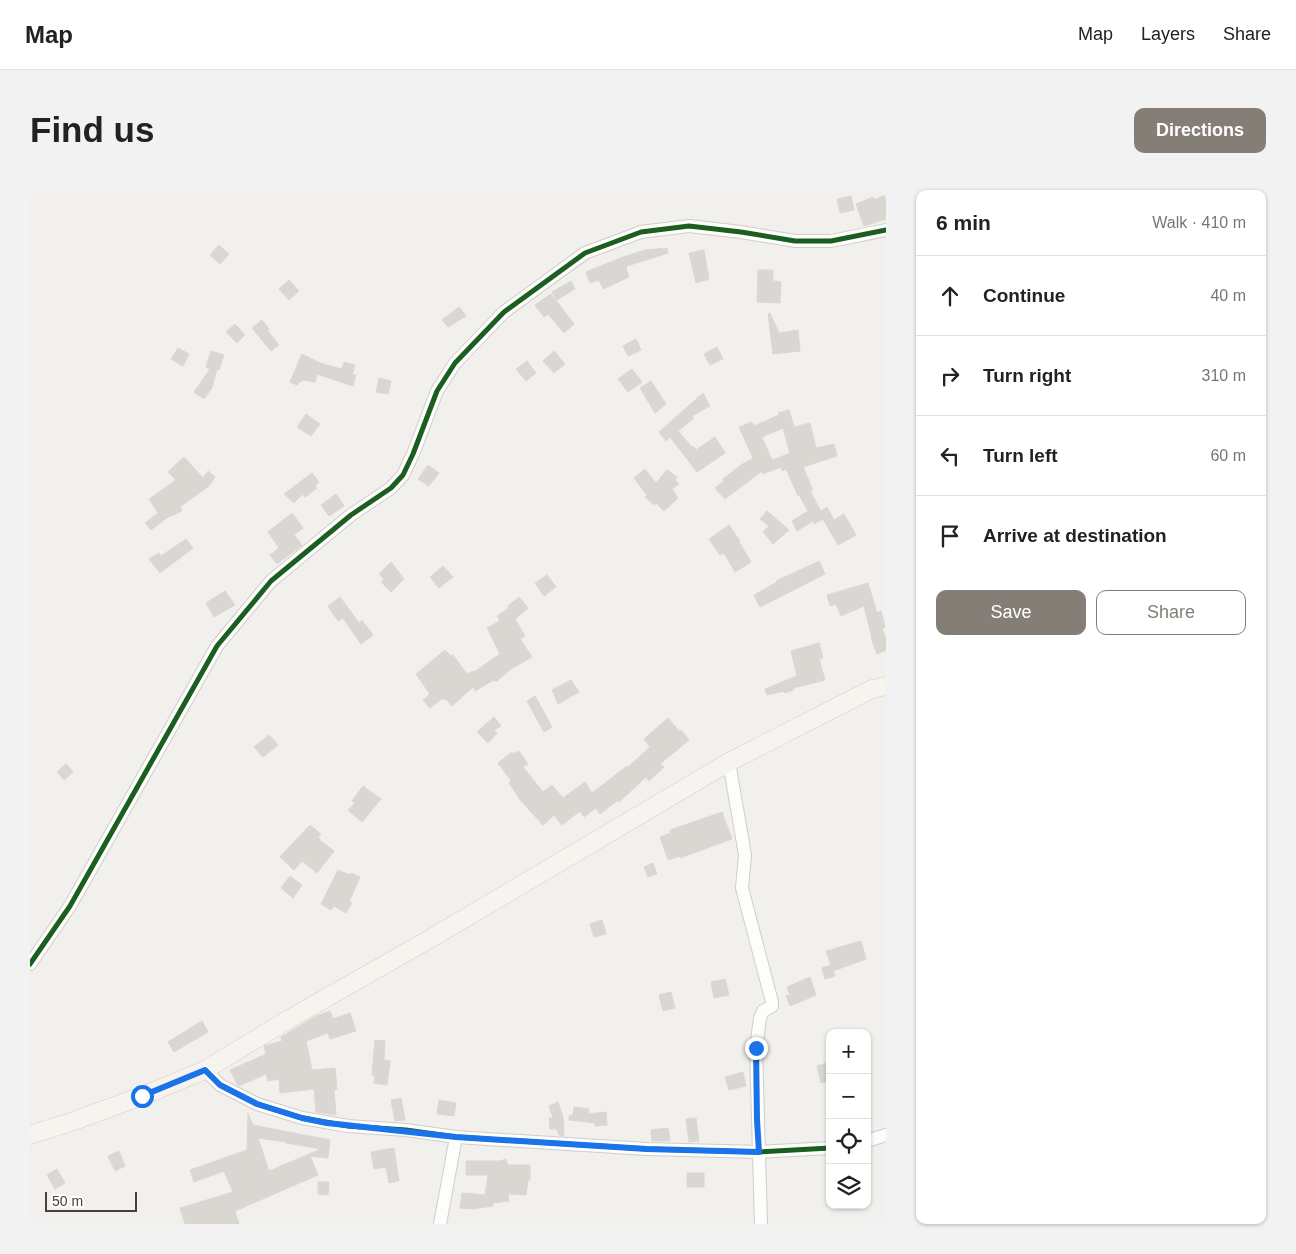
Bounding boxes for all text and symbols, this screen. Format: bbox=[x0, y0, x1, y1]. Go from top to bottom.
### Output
text: Map bbox=[25, 21, 73, 48]
text: Map bbox=[1078, 24, 1113, 44]
text: Layers bbox=[1141, 24, 1195, 44]
text: Share bbox=[1223, 24, 1271, 44]
button: Directions bbox=[1134, 108, 1266, 153]
text: Find us bbox=[30, 110, 154, 149]
text: 6 min bbox=[936, 211, 991, 234]
text: Walk · 410 m bbox=[1152, 214, 1246, 231]
icon: ahead bbox=[936, 282, 964, 310]
text: Continue bbox=[983, 285, 1065, 306]
text: 40 m bbox=[1210, 287, 1246, 304]
icon: right bbox=[936, 362, 964, 390]
text: Turn right bbox=[983, 365, 1071, 386]
text: 310 m bbox=[1202, 367, 1246, 384]
icon: left bbox=[936, 442, 964, 470]
text: Turn left bbox=[983, 445, 1058, 466]
text: 60 m bbox=[1210, 447, 1246, 464]
icon: arrive bbox=[936, 522, 964, 550]
text: Arrive at destination bbox=[983, 525, 1167, 546]
button: Save bbox=[936, 590, 1086, 635]
button: Share bbox=[1096, 590, 1246, 635]
map controls bbox=[826, 1029, 871, 1209]
button: + bbox=[826, 1029, 871, 1074]
route end bbox=[745, 1037, 768, 1060]
button: − bbox=[826, 1074, 871, 1119]
route start bbox=[131, 1085, 154, 1108]
button: locate bbox=[826, 1119, 871, 1164]
button: layers bbox=[826, 1164, 871, 1209]
scale bar bbox=[45, 1189, 138, 1212]
text: 50 m bbox=[52, 1193, 83, 1209]

